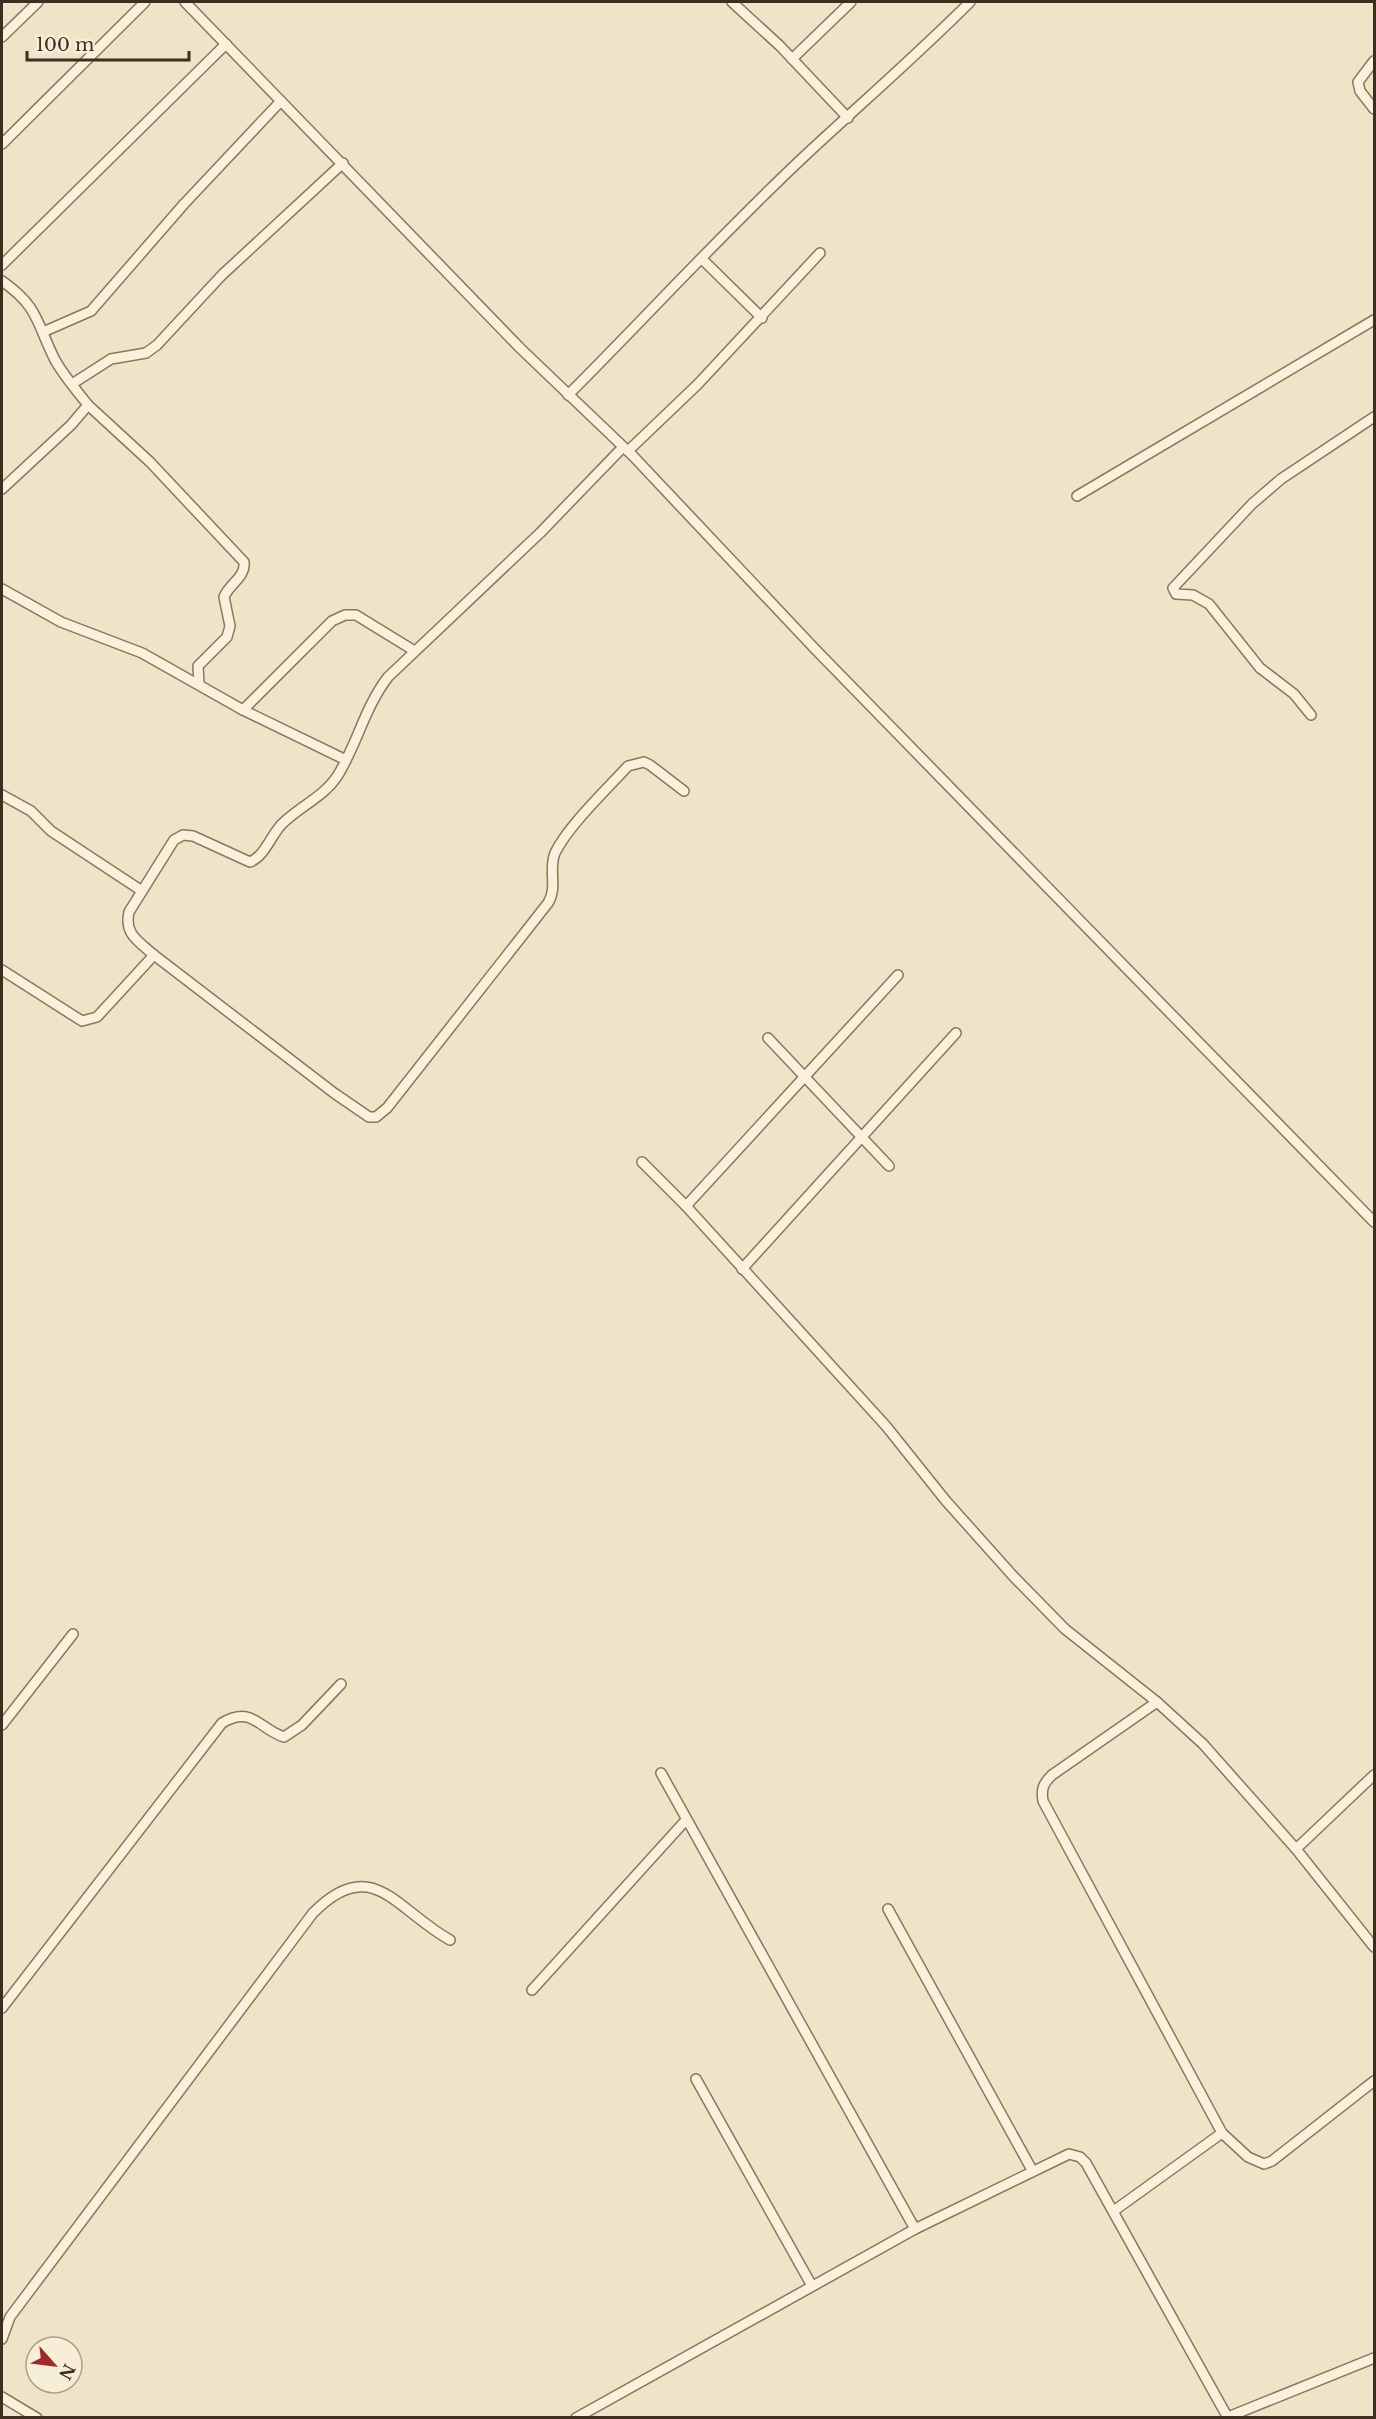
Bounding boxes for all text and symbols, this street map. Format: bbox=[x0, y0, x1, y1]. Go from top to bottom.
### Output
scale bar bbox=[27, 24, 189, 62]
text: 100 m bbox=[36, 34, 94, 56]
north arrow bbox=[24, 2335, 84, 2395]
text: N bbox=[55, 2361, 80, 2383]

